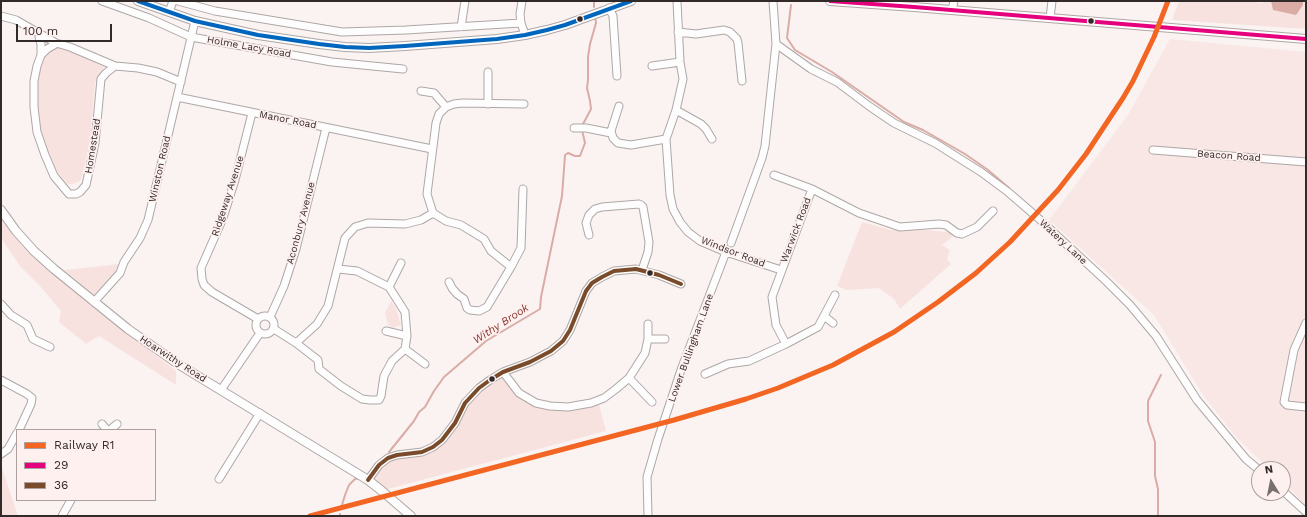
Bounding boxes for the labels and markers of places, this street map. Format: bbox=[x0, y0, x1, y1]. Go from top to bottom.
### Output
unlabelled marker bbox=[575, 14, 585, 24]
unlabelled marker bbox=[1086, 16, 1096, 26]
unlabelled marker bbox=[645, 268, 655, 278]
unlabelled marker bbox=[487, 374, 497, 384]

